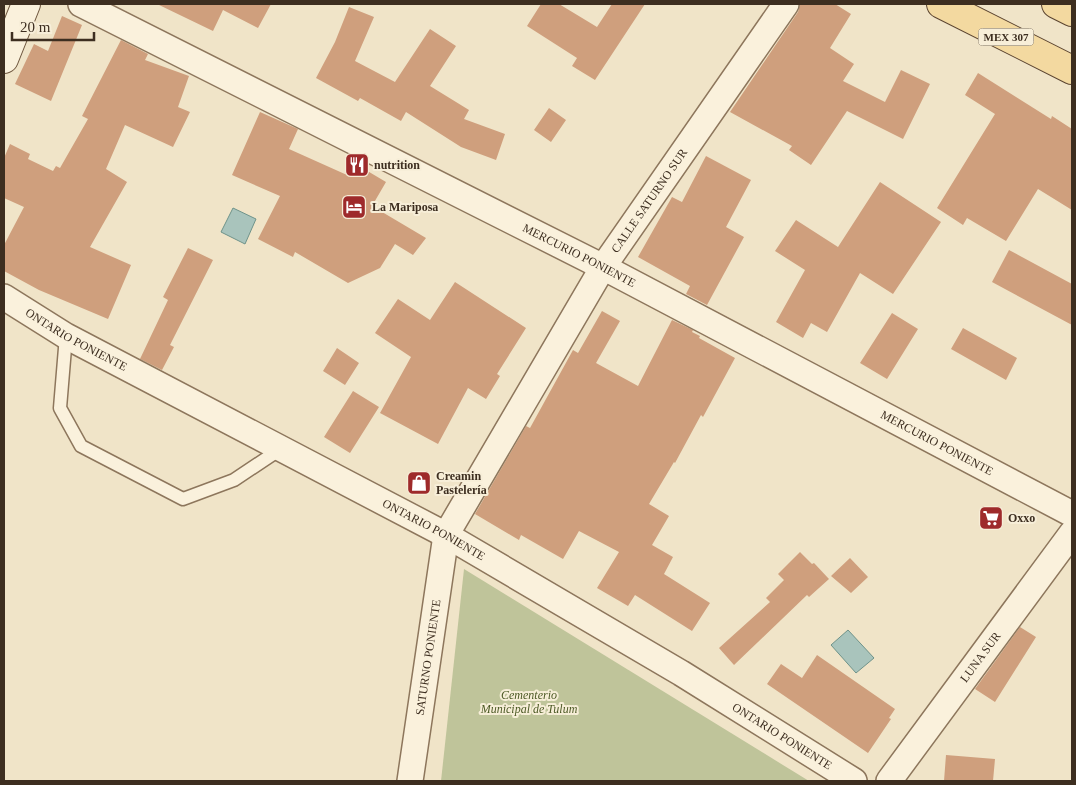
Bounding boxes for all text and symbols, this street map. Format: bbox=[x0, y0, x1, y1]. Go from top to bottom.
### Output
scale bar bbox=[12, 10, 95, 42]
text: 20 m bbox=[20, 19, 51, 35]
road number: MEX 307 bbox=[978, 28, 1034, 46]
street label: CALLE SATURNO SUR bbox=[608, 146, 690, 255]
restaurant icon: nutrition bbox=[344, 152, 370, 178]
place label: nutrition bbox=[374, 158, 420, 172]
hotel icon: La Mariposa bbox=[341, 194, 367, 220]
place label: La Mariposa bbox=[372, 200, 438, 214]
street label: MERCURIO PONIENTE bbox=[520, 221, 638, 290]
street label: ONTARIO PONIENTE bbox=[23, 305, 130, 374]
street label: MERCURIO PONIENTE bbox=[878, 408, 996, 478]
place label: Creamin Pastelería bbox=[436, 469, 487, 497]
shop icon: Creamin Pastelería bbox=[406, 470, 432, 496]
street label: ONTARIO PONIENTE bbox=[380, 496, 488, 563]
supermarket icon: Oxxo bbox=[978, 505, 1004, 531]
place label: Oxxo bbox=[1008, 511, 1035, 525]
street label: SATURNO PONIENTE bbox=[413, 598, 444, 716]
street label: LUNA SUR bbox=[957, 629, 1004, 685]
park label: Cementerio Municipal de Tulum bbox=[480, 688, 578, 716]
street label: ONTARIO PONIENTE bbox=[730, 700, 835, 773]

